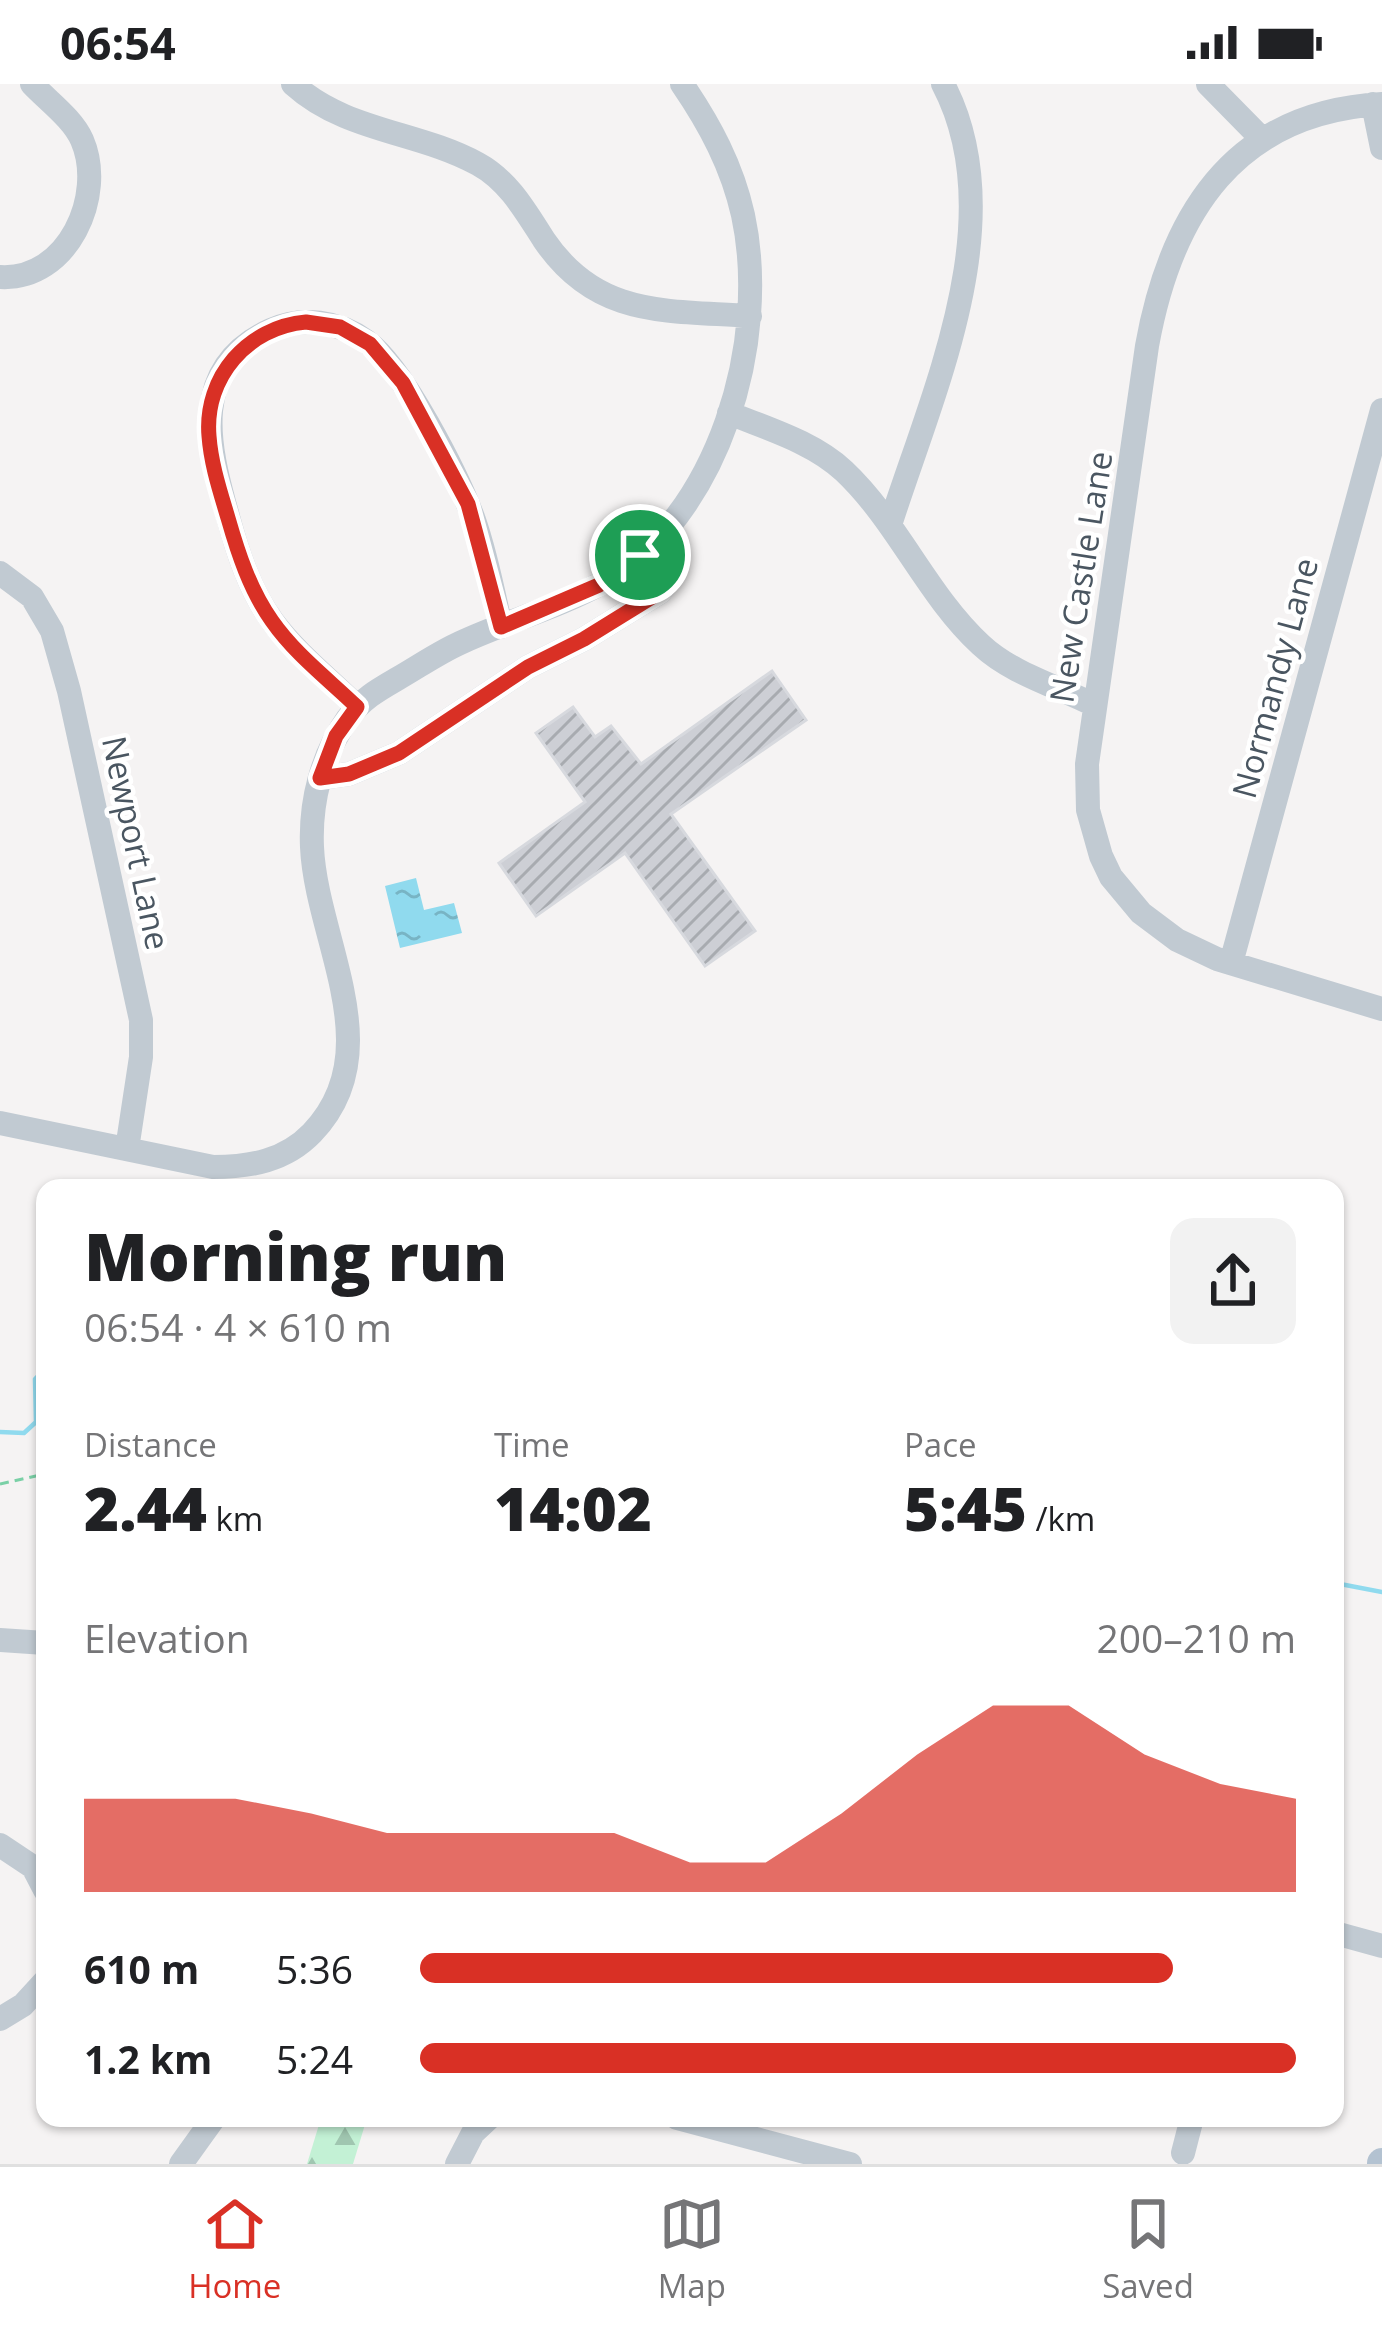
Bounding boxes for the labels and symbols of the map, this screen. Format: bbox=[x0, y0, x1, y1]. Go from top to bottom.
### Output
street label: New Castle Lane bbox=[1038, 448, 1123, 706]
pin bbox=[589, 504, 691, 606]
street label: Normandy Lane bbox=[1221, 553, 1328, 803]
street label: Newport Lane bbox=[92, 732, 181, 954]

